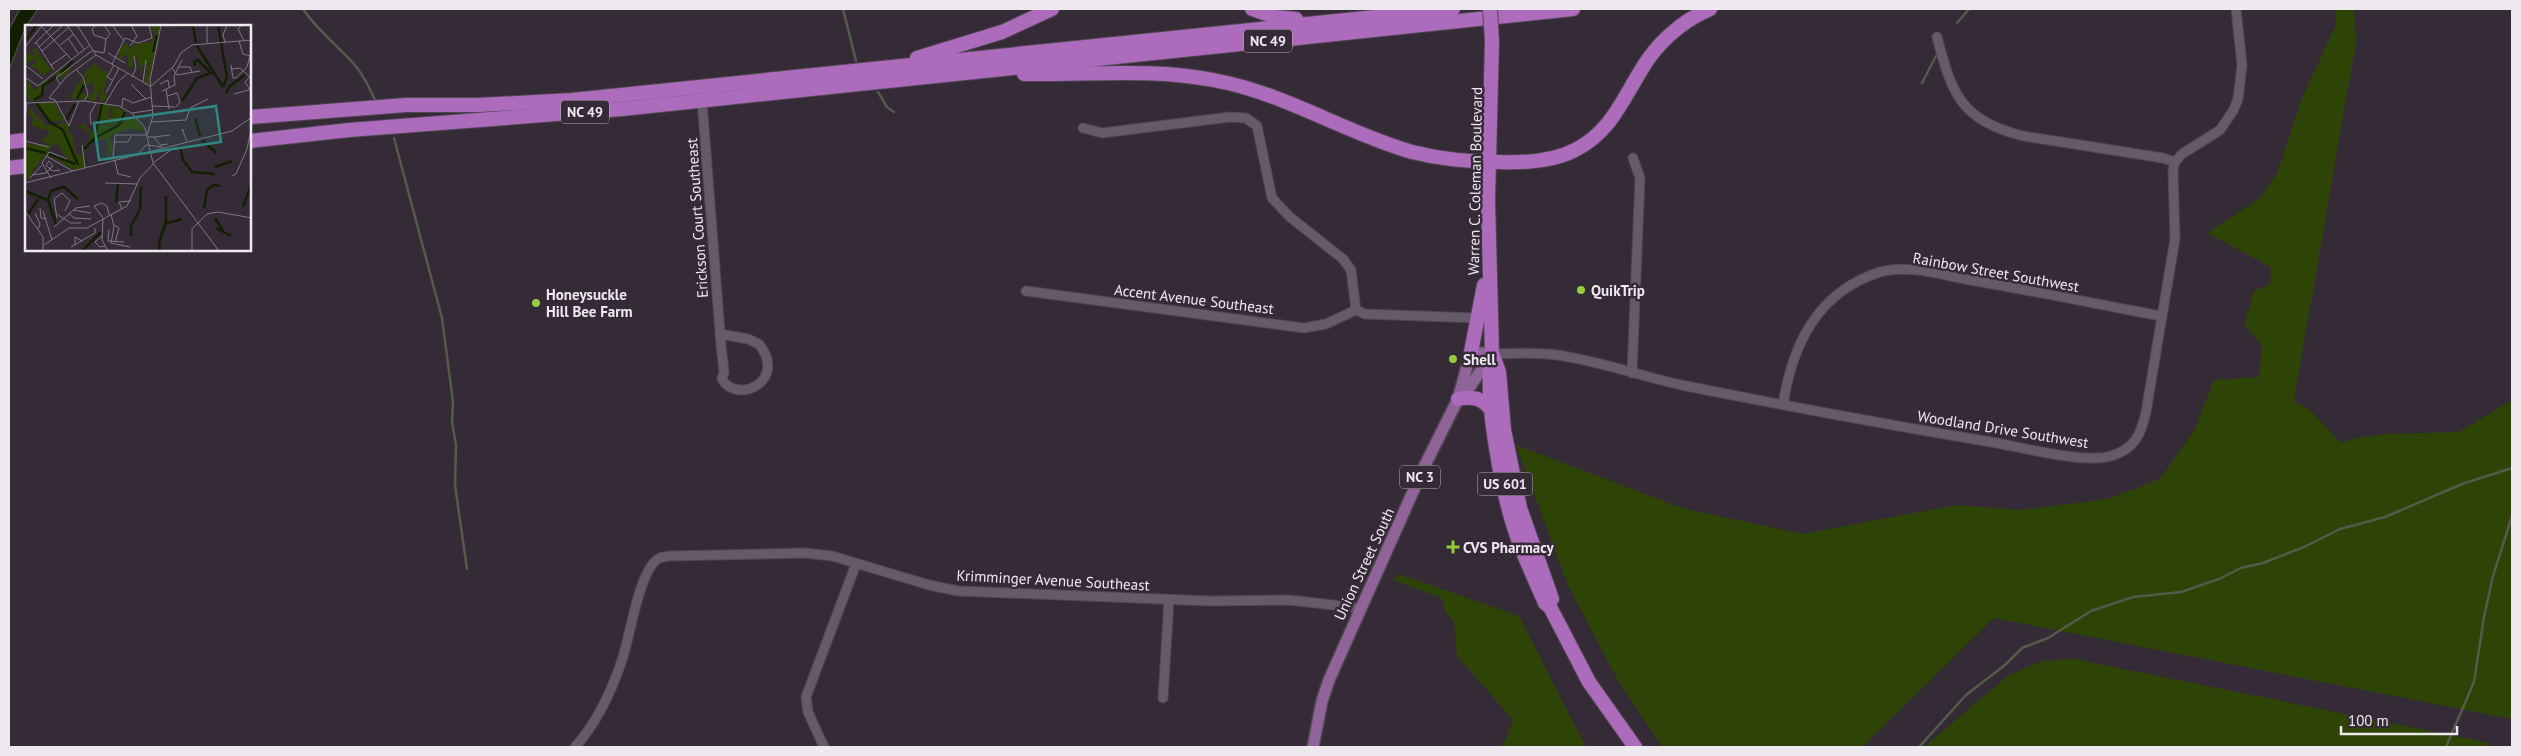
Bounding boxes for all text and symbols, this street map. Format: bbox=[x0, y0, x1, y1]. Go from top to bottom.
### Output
inset map bbox=[25, 25, 251, 251]
road number: NC 49 bbox=[1244, 29, 1292, 52]
street label: Warren C. Coleman Boulevard bbox=[1464, 87, 1486, 275]
road number: NC 49 bbox=[561, 100, 609, 124]
street label: Erickson Court Southeast bbox=[682, 137, 712, 299]
street label: Rainbow Street Southwest bbox=[1911, 248, 2081, 296]
street label: Accent Avenue Southeast bbox=[1113, 280, 1275, 318]
place label: QuikTrip bbox=[1591, 281, 1645, 300]
marker: QuikTrip bbox=[1575, 284, 1587, 296]
place label: Honeysuckle Hill Bee Farm bbox=[546, 285, 633, 321]
marker: Honeysuckle Hill Bee Farm bbox=[530, 297, 542, 309]
place label: Shell bbox=[1463, 350, 1496, 369]
marker: Shell bbox=[1447, 353, 1459, 365]
street label: Woodland Drive Southwest bbox=[1916, 406, 2090, 452]
road number: NC 3 bbox=[1400, 466, 1440, 488]
road number: US 601 bbox=[1478, 472, 1532, 496]
street label: Union Street South bbox=[1330, 505, 1398, 623]
place label: CVS Pharmacy bbox=[1463, 538, 1554, 557]
marker: CVS Pharmacy bbox=[1447, 541, 1459, 553]
street label: Krimminger Avenue Southeast bbox=[956, 565, 1150, 595]
scale bar bbox=[2341, 704, 2457, 736]
text: 100 m bbox=[2348, 711, 2389, 730]

